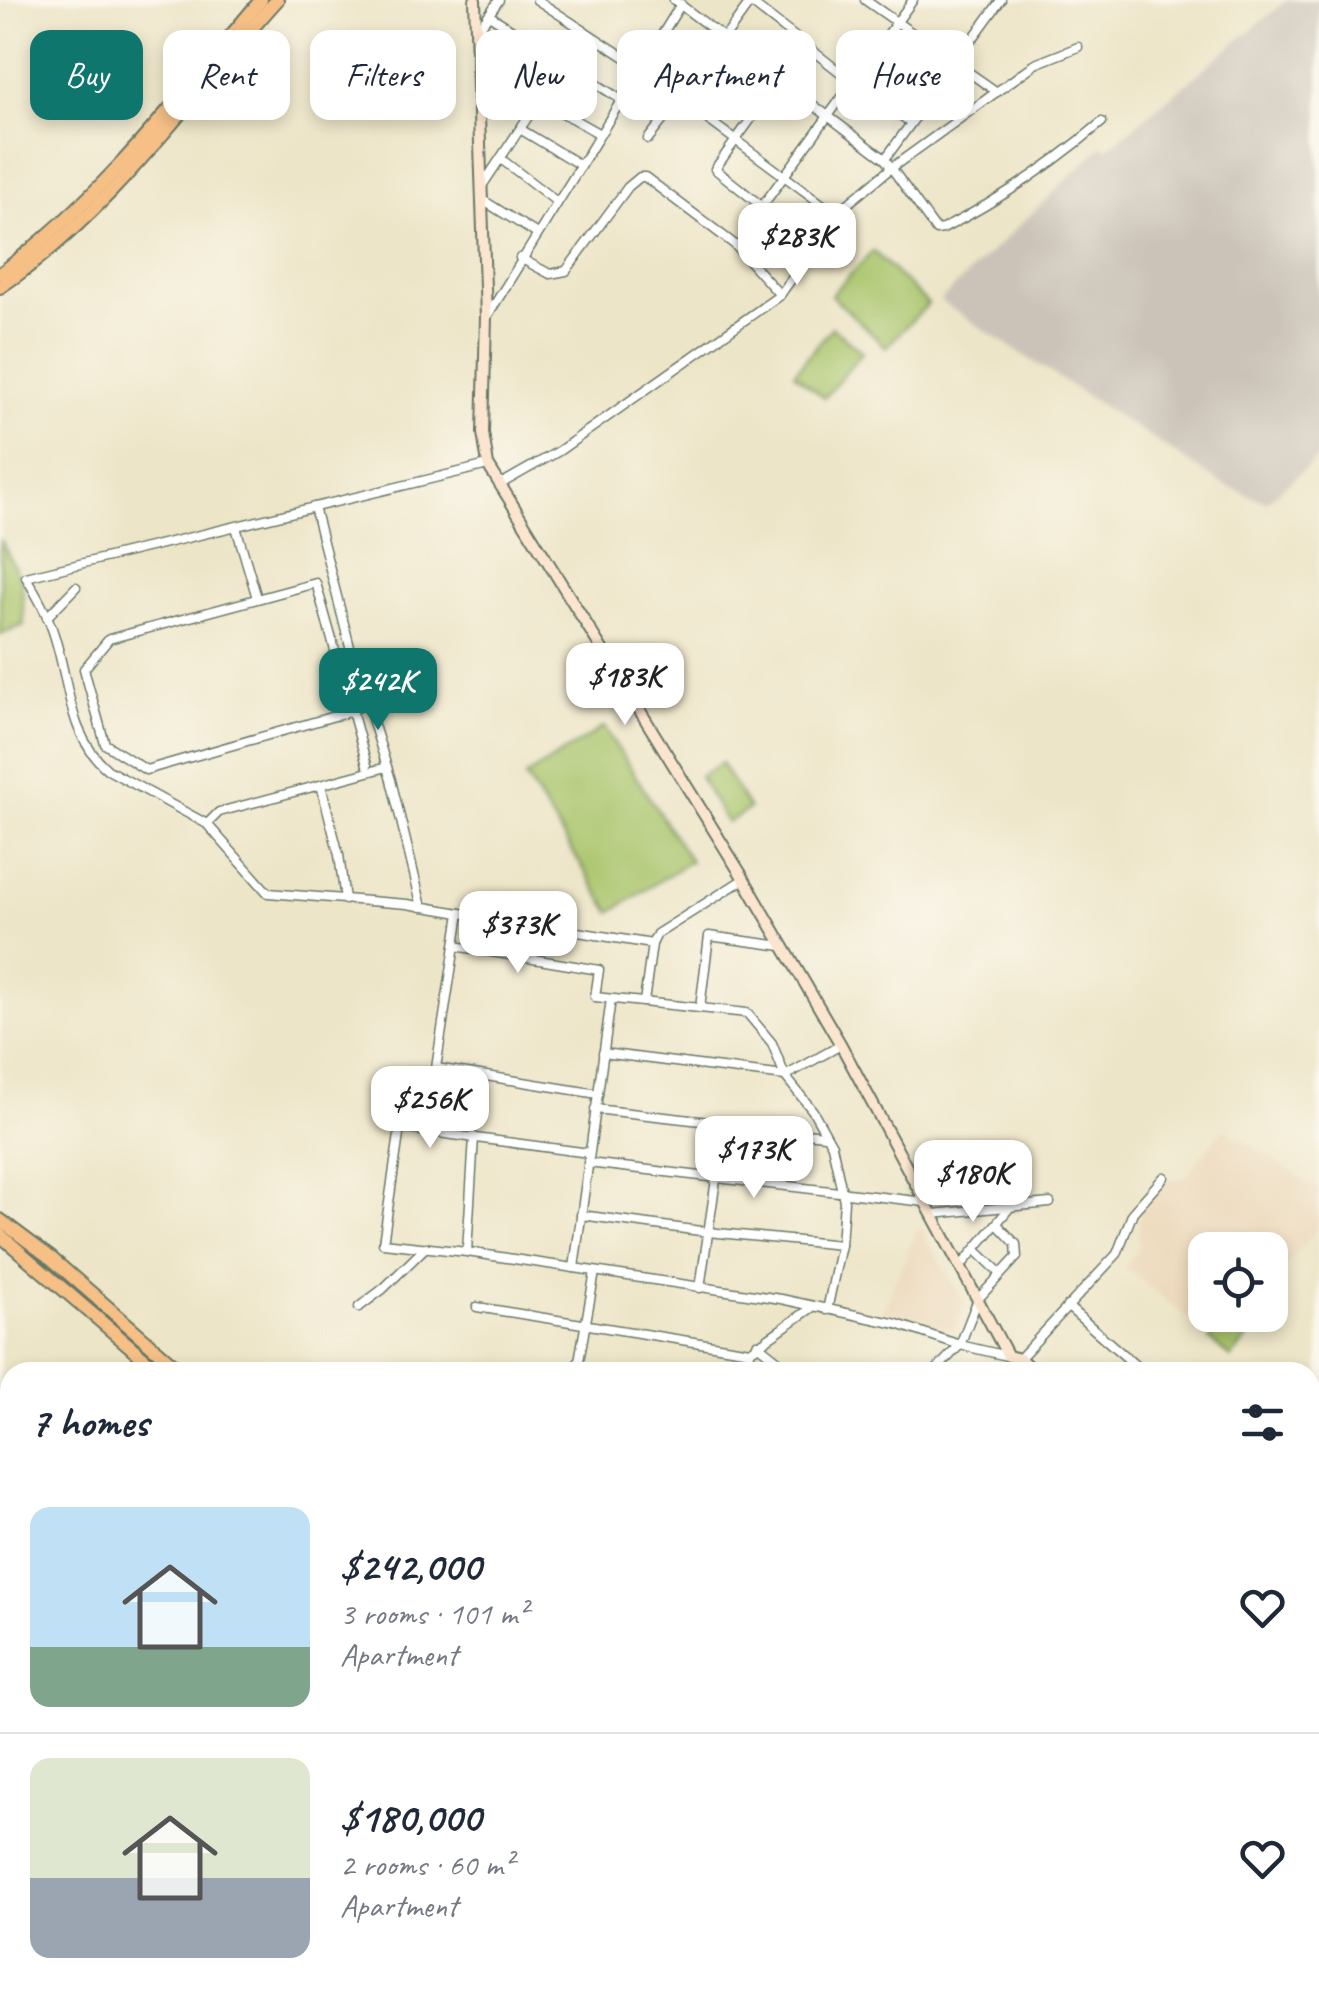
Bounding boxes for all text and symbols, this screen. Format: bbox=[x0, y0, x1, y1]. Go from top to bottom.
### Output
chip: Buy bbox=[30, 30, 143, 120]
chip: Rent bbox=[163, 30, 290, 120]
chip: Filters bbox=[310, 30, 456, 120]
chip: New bbox=[476, 30, 597, 120]
chip: Apartment bbox=[617, 30, 816, 120]
chip: House bbox=[836, 30, 974, 120]
pin: $283K bbox=[727, 203, 867, 288]
text: $283K bbox=[760, 215, 834, 256]
pin: $183K bbox=[555, 643, 695, 728]
pin: $242K bbox=[308, 648, 448, 733]
text: $183K bbox=[588, 655, 662, 696]
text: $242K bbox=[341, 660, 415, 701]
pin: $373K bbox=[448, 891, 588, 976]
text: $373K bbox=[481, 903, 555, 944]
pin: $256K bbox=[360, 1066, 500, 1151]
text: $256K bbox=[393, 1078, 467, 1119]
pin: $173K bbox=[684, 1116, 824, 1201]
text: $173K bbox=[717, 1128, 791, 1169]
pin: $180K bbox=[903, 1140, 1043, 1225]
text: $180K bbox=[936, 1152, 1010, 1193]
map controls bbox=[1188, 1232, 1288, 1332]
button: locate bbox=[1188, 1232, 1288, 1332]
icon: filters bbox=[1235, 1395, 1290, 1450]
text: 7 homes bbox=[30, 1396, 148, 1449]
text: $242,000 bbox=[340, 1540, 481, 1593]
icon: home bbox=[110, 1547, 230, 1667]
icon: heart bbox=[1235, 1580, 1290, 1635]
text: 3 rooms · 101 m² bbox=[340, 1593, 527, 1634]
text: Apartment bbox=[340, 1634, 458, 1675]
text: $180,000 bbox=[340, 1791, 481, 1844]
icon: home bbox=[110, 1798, 230, 1918]
icon: heart bbox=[1235, 1831, 1290, 1886]
text: 2 rooms · 60 m² bbox=[340, 1844, 513, 1885]
text: Apartment bbox=[340, 1885, 458, 1926]

